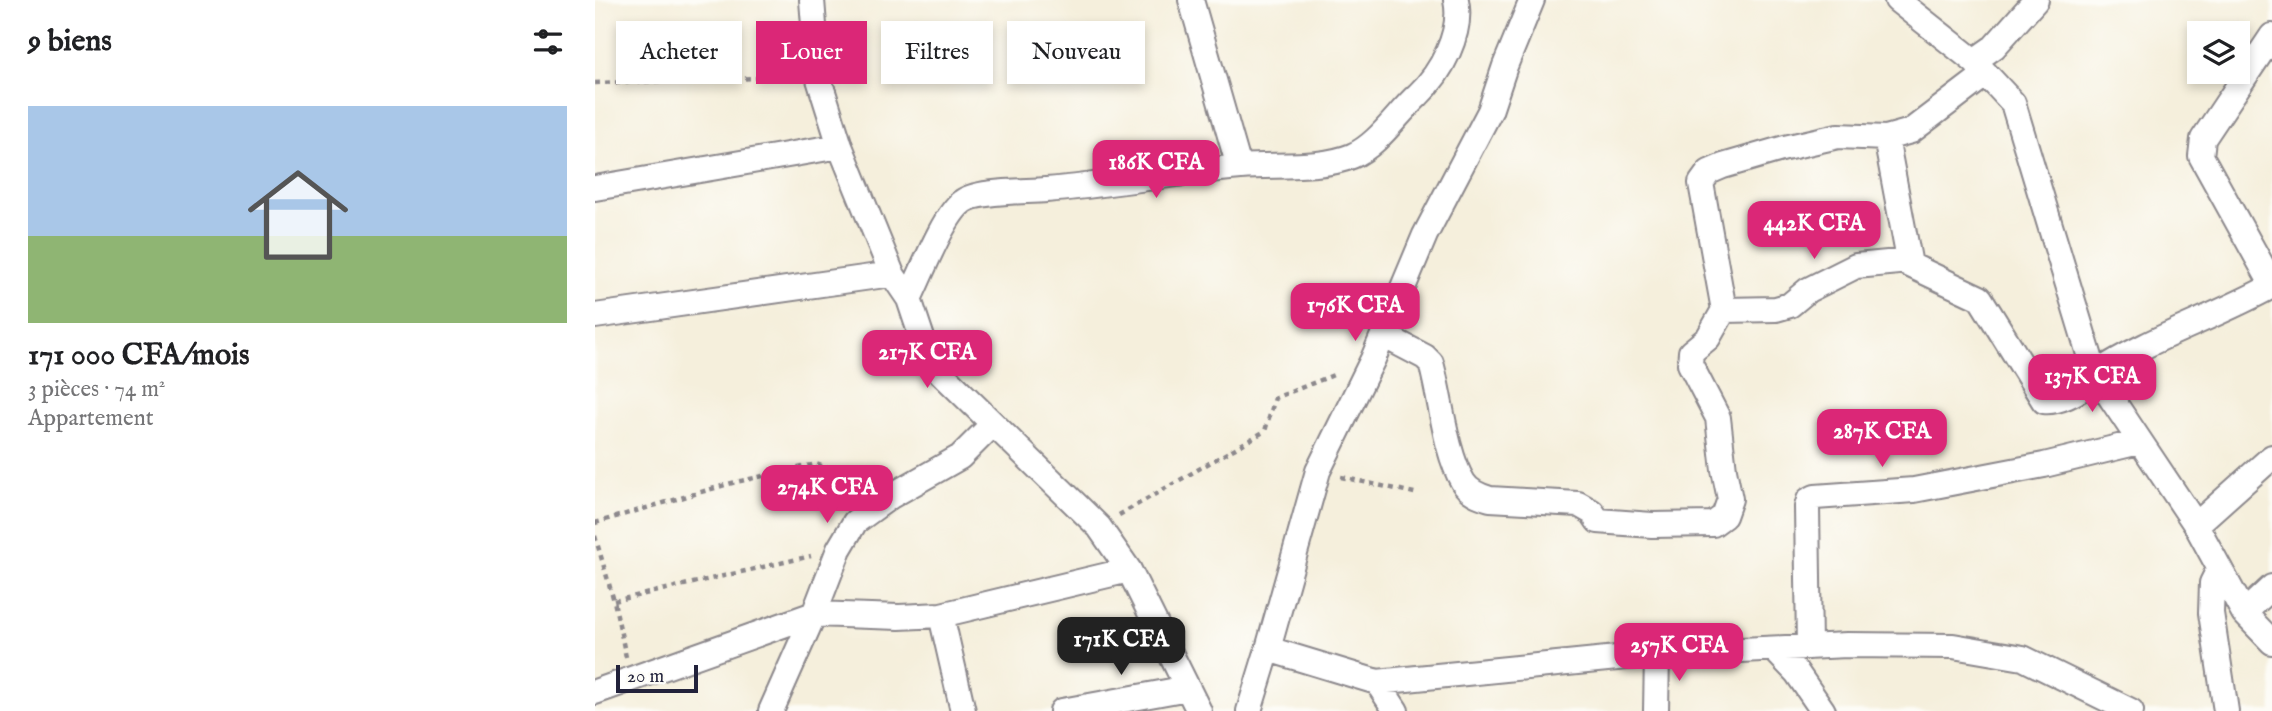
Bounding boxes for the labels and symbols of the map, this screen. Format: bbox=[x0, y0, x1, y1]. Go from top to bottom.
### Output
pin: 186K CFA bbox=[1084, 140, 1228, 200]
pin: 442K CFA bbox=[1742, 202, 1886, 261]
pin: 176K CFA bbox=[1283, 284, 1427, 343]
pin: 217K CFA bbox=[855, 330, 999, 390]
pin: 137K CFA bbox=[2020, 354, 2164, 414]
pin: 287K CFA bbox=[1810, 410, 1954, 469]
pin: 274K CFA bbox=[755, 466, 899, 525]
pin: 171K CFA bbox=[1049, 618, 1193, 677]
pin: 257K CFA bbox=[1607, 624, 1751, 683]
scale bar bbox=[616, 662, 698, 694]

